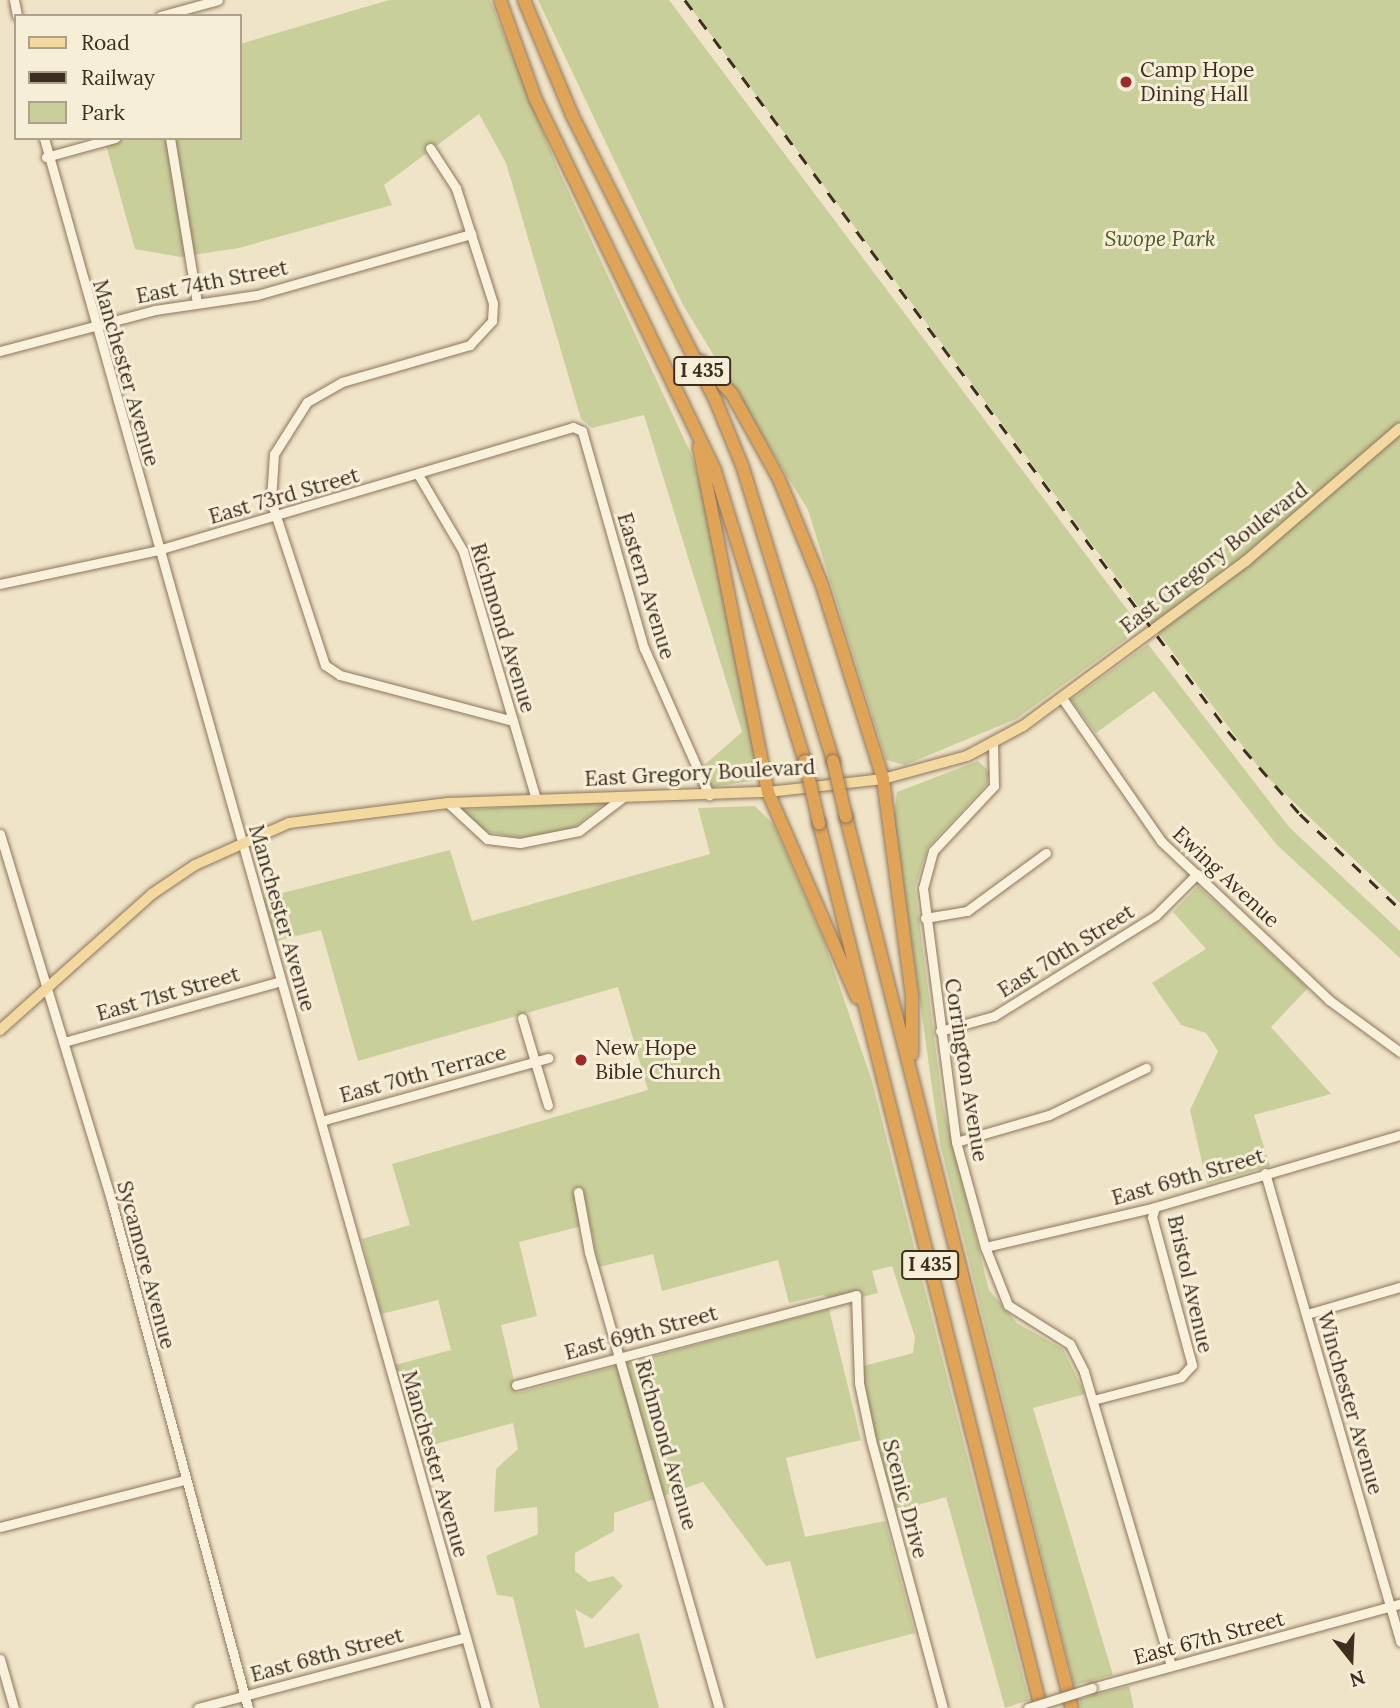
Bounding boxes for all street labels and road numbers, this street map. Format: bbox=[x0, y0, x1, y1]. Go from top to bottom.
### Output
street label: East 74th Street bbox=[134, 255, 290, 309]
street label: Manchester Avenue bbox=[87, 277, 165, 469]
road number: I 435 bbox=[672, 356, 732, 386]
street label: East 73rd Street bbox=[206, 462, 362, 530]
street label: East Gregory Boulevard bbox=[1115, 477, 1313, 639]
street label: Eastern Avenue bbox=[612, 510, 680, 662]
street label: Richmond Avenue bbox=[465, 540, 541, 716]
street label: East Gregory Boulevard bbox=[584, 754, 816, 792]
street label: Ewing Avenue bbox=[1167, 821, 1285, 933]
street label: Manchester Avenue bbox=[243, 822, 321, 1014]
street label: East 70th Street bbox=[993, 899, 1139, 1003]
street label: East 71st Street bbox=[94, 962, 242, 1026]
street label: Corrington Avenue bbox=[939, 976, 993, 1164]
street label: East 70th Terrace bbox=[337, 1040, 509, 1108]
street label: East 69th Street bbox=[1109, 1143, 1267, 1211]
street label: Sycamore Avenue bbox=[111, 1178, 181, 1352]
street label: Bristol Avenue bbox=[1162, 1213, 1218, 1355]
road number: I 435 bbox=[900, 1250, 960, 1280]
street label: East 69th Street bbox=[562, 1300, 720, 1366]
street label: Winchester Avenue bbox=[1312, 1308, 1388, 1498]
street label: Richmond Avenue bbox=[630, 1357, 702, 1533]
street label: Manchester Avenue bbox=[396, 1368, 474, 1560]
street label: Scenic Drive bbox=[877, 1437, 933, 1561]
street label: East 67th Street bbox=[1131, 1606, 1287, 1670]
street label: East 68th Street bbox=[248, 1623, 406, 1687]

